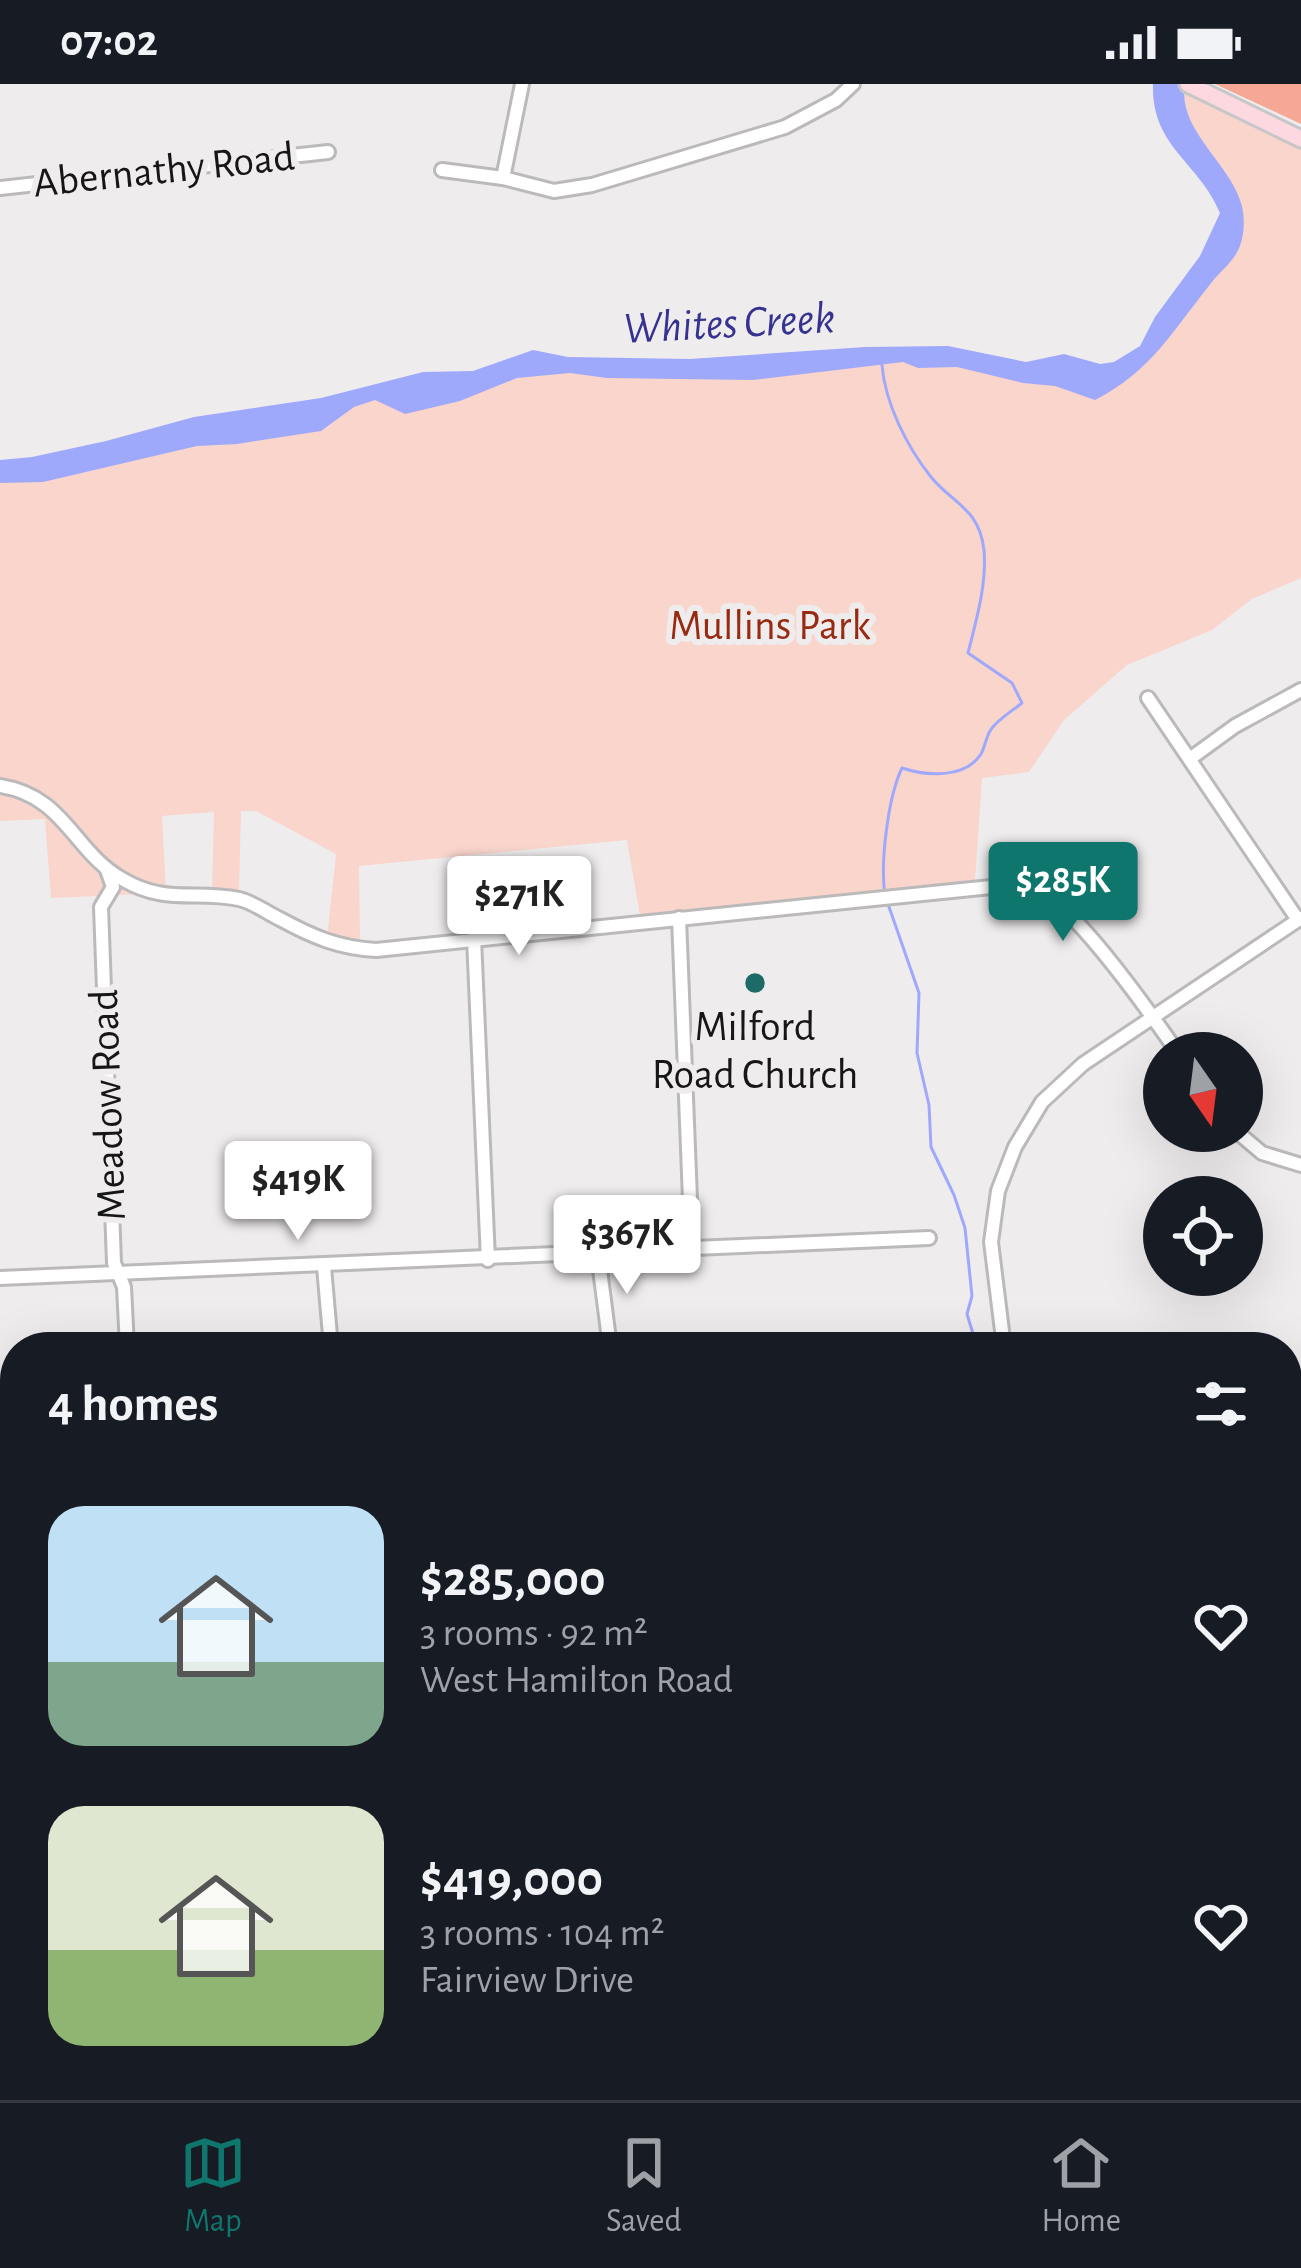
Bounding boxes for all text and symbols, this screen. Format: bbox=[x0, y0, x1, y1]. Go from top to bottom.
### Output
text: 07:02 bbox=[60, 19, 158, 64]
street label: Abernathy Road bbox=[31, 135, 297, 205]
water label: Whites Creek bbox=[622, 296, 836, 352]
park label: Mullins Park bbox=[669, 605, 871, 647]
pin: $285K bbox=[979, 842, 1147, 944]
pin: $271K bbox=[435, 856, 603, 958]
text: $285K bbox=[1016, 861, 1110, 900]
text: $271K bbox=[474, 875, 564, 914]
marker: Milford Road Church bbox=[742, 970, 768, 996]
street label: Meadow Road bbox=[83, 989, 133, 1221]
place label: Milford Road Church bbox=[652, 1006, 858, 1096]
north arrow bbox=[1143, 1032, 1263, 1152]
map controls bbox=[1143, 1032, 1263, 1296]
pin: $419K bbox=[214, 1141, 382, 1243]
text: $419K bbox=[252, 1160, 344, 1199]
button: locate bbox=[1143, 1176, 1263, 1296]
pin: $367K bbox=[543, 1195, 711, 1297]
text: $367K bbox=[581, 1214, 673, 1253]
icon: filters bbox=[1188, 1371, 1254, 1437]
text: 4 homes bbox=[48, 1379, 218, 1430]
icon: home bbox=[144, 1554, 288, 1698]
text: $285,000 bbox=[420, 1554, 606, 1605]
icon: heart bbox=[1188, 1593, 1254, 1659]
text: 3 rooms · 92 m² bbox=[420, 1614, 648, 1653]
text: West Hamilton Road bbox=[420, 1661, 733, 1700]
icon: home bbox=[144, 1854, 288, 1998]
text: $419,000 bbox=[420, 1854, 603, 1905]
icon: heart bbox=[1188, 1893, 1254, 1959]
text: 3 rooms · 104 m² bbox=[420, 1914, 664, 1953]
text: Fairview Drive bbox=[420, 1961, 634, 2000]
tab: Map bbox=[180, 2130, 246, 2242]
tab: Saved bbox=[606, 2130, 682, 2242]
tab: Home bbox=[1042, 2130, 1121, 2242]

